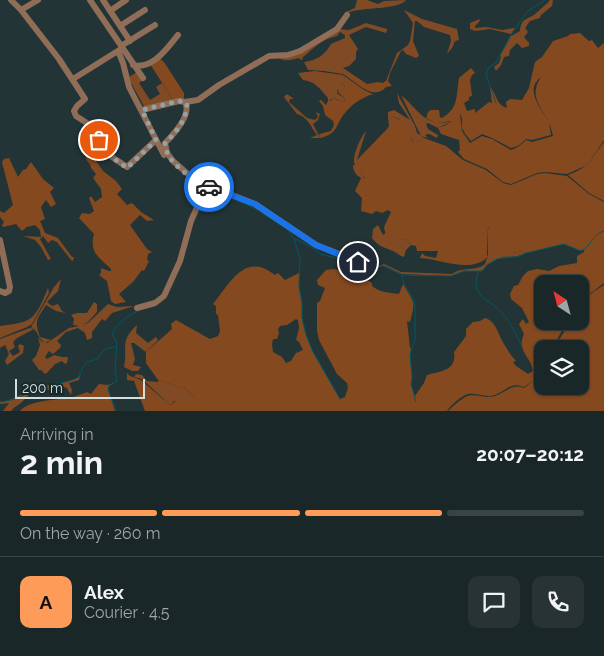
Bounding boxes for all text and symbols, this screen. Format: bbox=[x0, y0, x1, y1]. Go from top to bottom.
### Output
pin bbox=[78, 119, 120, 161]
icon: bag bbox=[85, 126, 113, 154]
courier bbox=[184, 162, 234, 212]
icon: car bbox=[195, 173, 223, 201]
pin bbox=[337, 241, 379, 283]
icon: home bbox=[344, 248, 372, 276]
north arrow bbox=[534, 275, 589, 330]
map controls bbox=[534, 275, 589, 395]
button: layers bbox=[534, 340, 589, 395]
scale bar bbox=[15, 376, 145, 399]
text: 200 m bbox=[22, 380, 63, 396]
text: Arriving in bbox=[20, 425, 94, 444]
text: 20:07–20:12 bbox=[476, 443, 584, 465]
text: 2 min bbox=[20, 444, 103, 481]
text: On the way · 260 m bbox=[20, 524, 160, 543]
button: chat bbox=[468, 576, 520, 628]
button: phone bbox=[532, 576, 584, 628]
text: Alex bbox=[84, 581, 124, 603]
text: A bbox=[40, 591, 52, 613]
text: Courier · 4.5 bbox=[84, 603, 169, 622]

